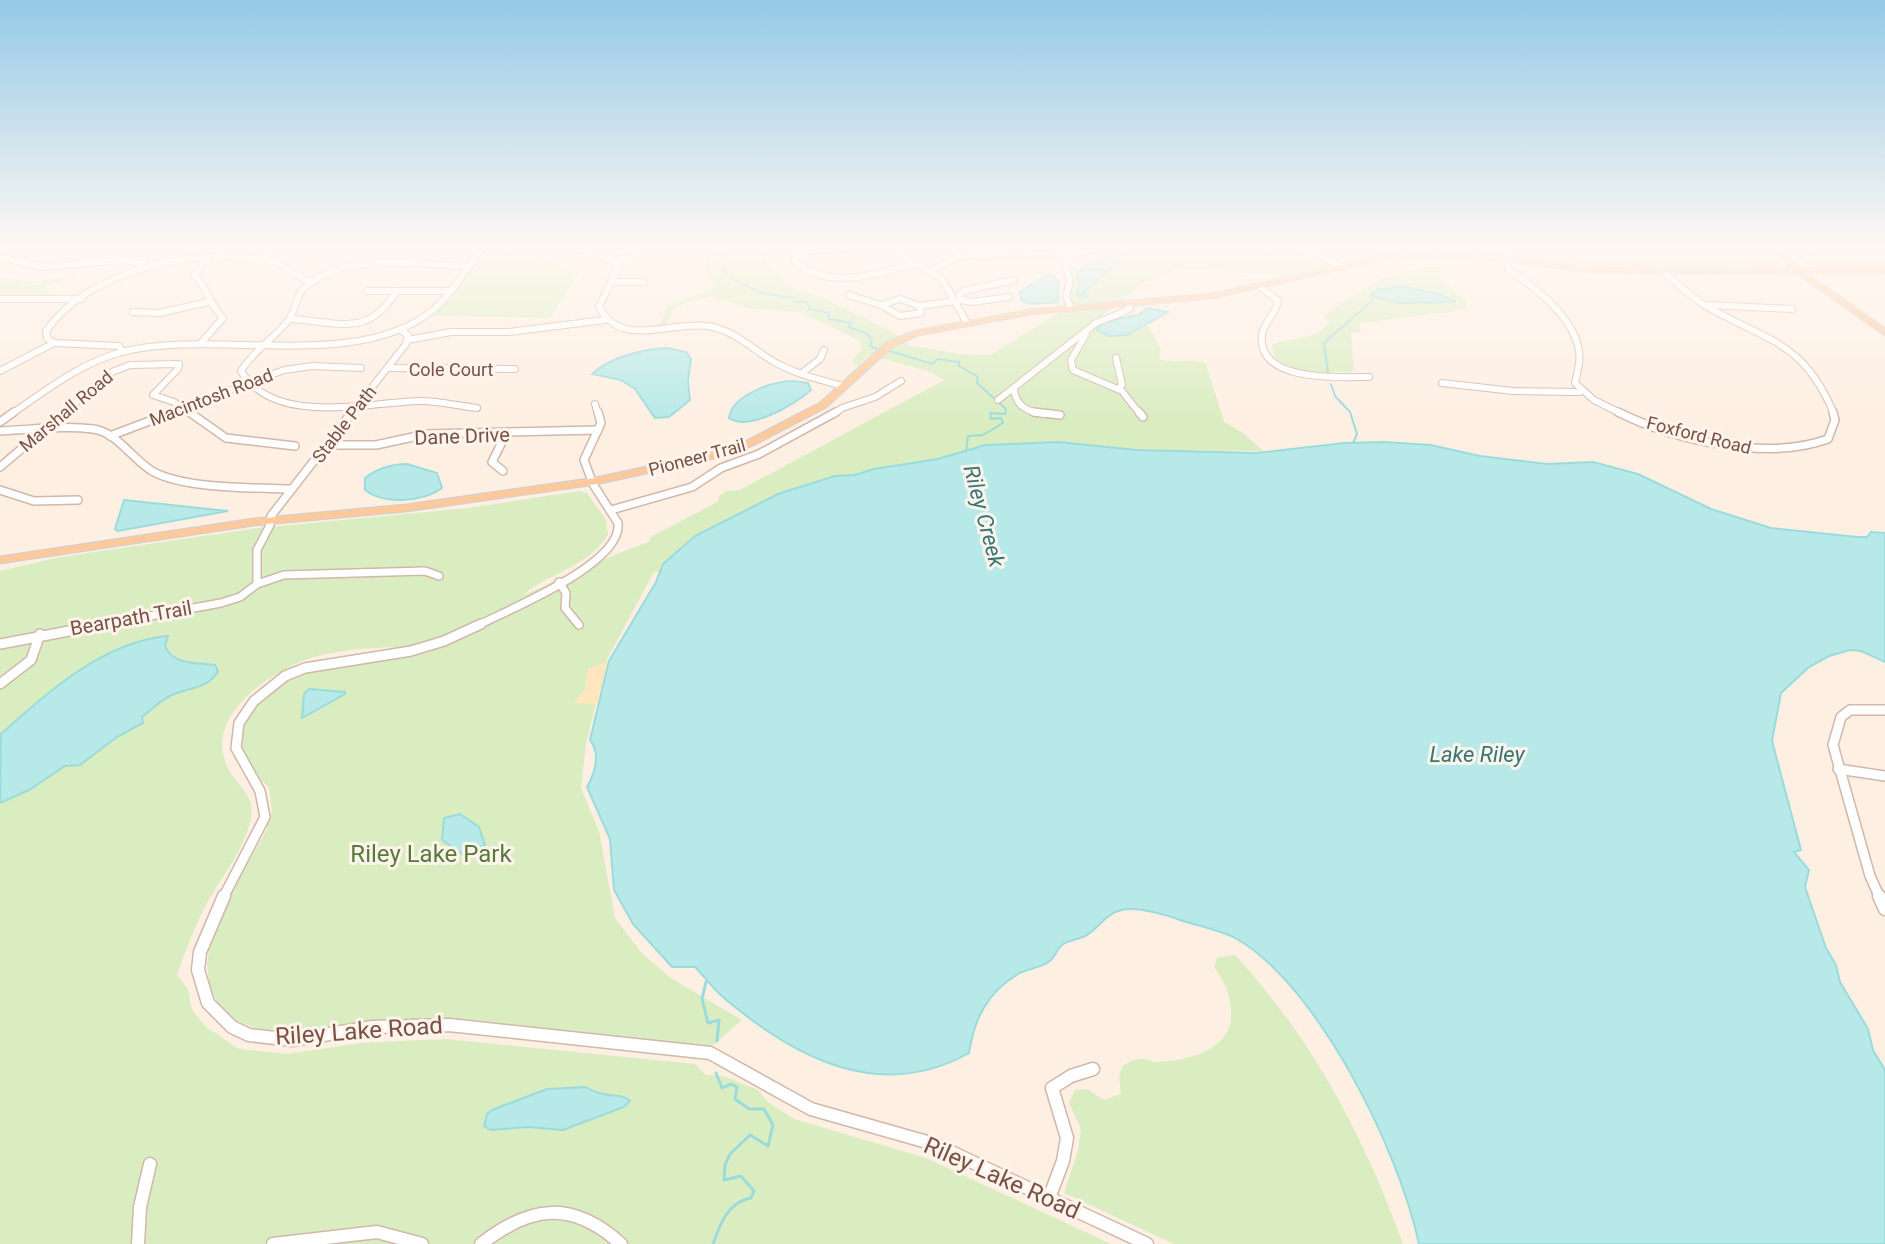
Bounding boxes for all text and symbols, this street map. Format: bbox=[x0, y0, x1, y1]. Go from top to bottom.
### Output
street label: Cole Court bbox=[409, 359, 493, 380]
street label: Macintosh Road bbox=[146, 364, 276, 430]
street label: Marshall Road bbox=[15, 366, 117, 456]
street label: Stable Path bbox=[307, 381, 381, 467]
street label: Foxford Road bbox=[1644, 412, 1754, 458]
street label: Dane Drive bbox=[414, 422, 510, 450]
street label: Pioneer Trail bbox=[646, 434, 748, 480]
water label: Riley Creek bbox=[958, 462, 1010, 571]
street label: Bearpath Trail bbox=[68, 595, 194, 641]
water label: Lake Riley bbox=[1429, 742, 1526, 767]
park label: Riley Lake Park bbox=[350, 840, 512, 868]
street label: Riley Lake Road bbox=[274, 1011, 444, 1051]
street label: Riley Lake Road bbox=[920, 1131, 1084, 1225]

